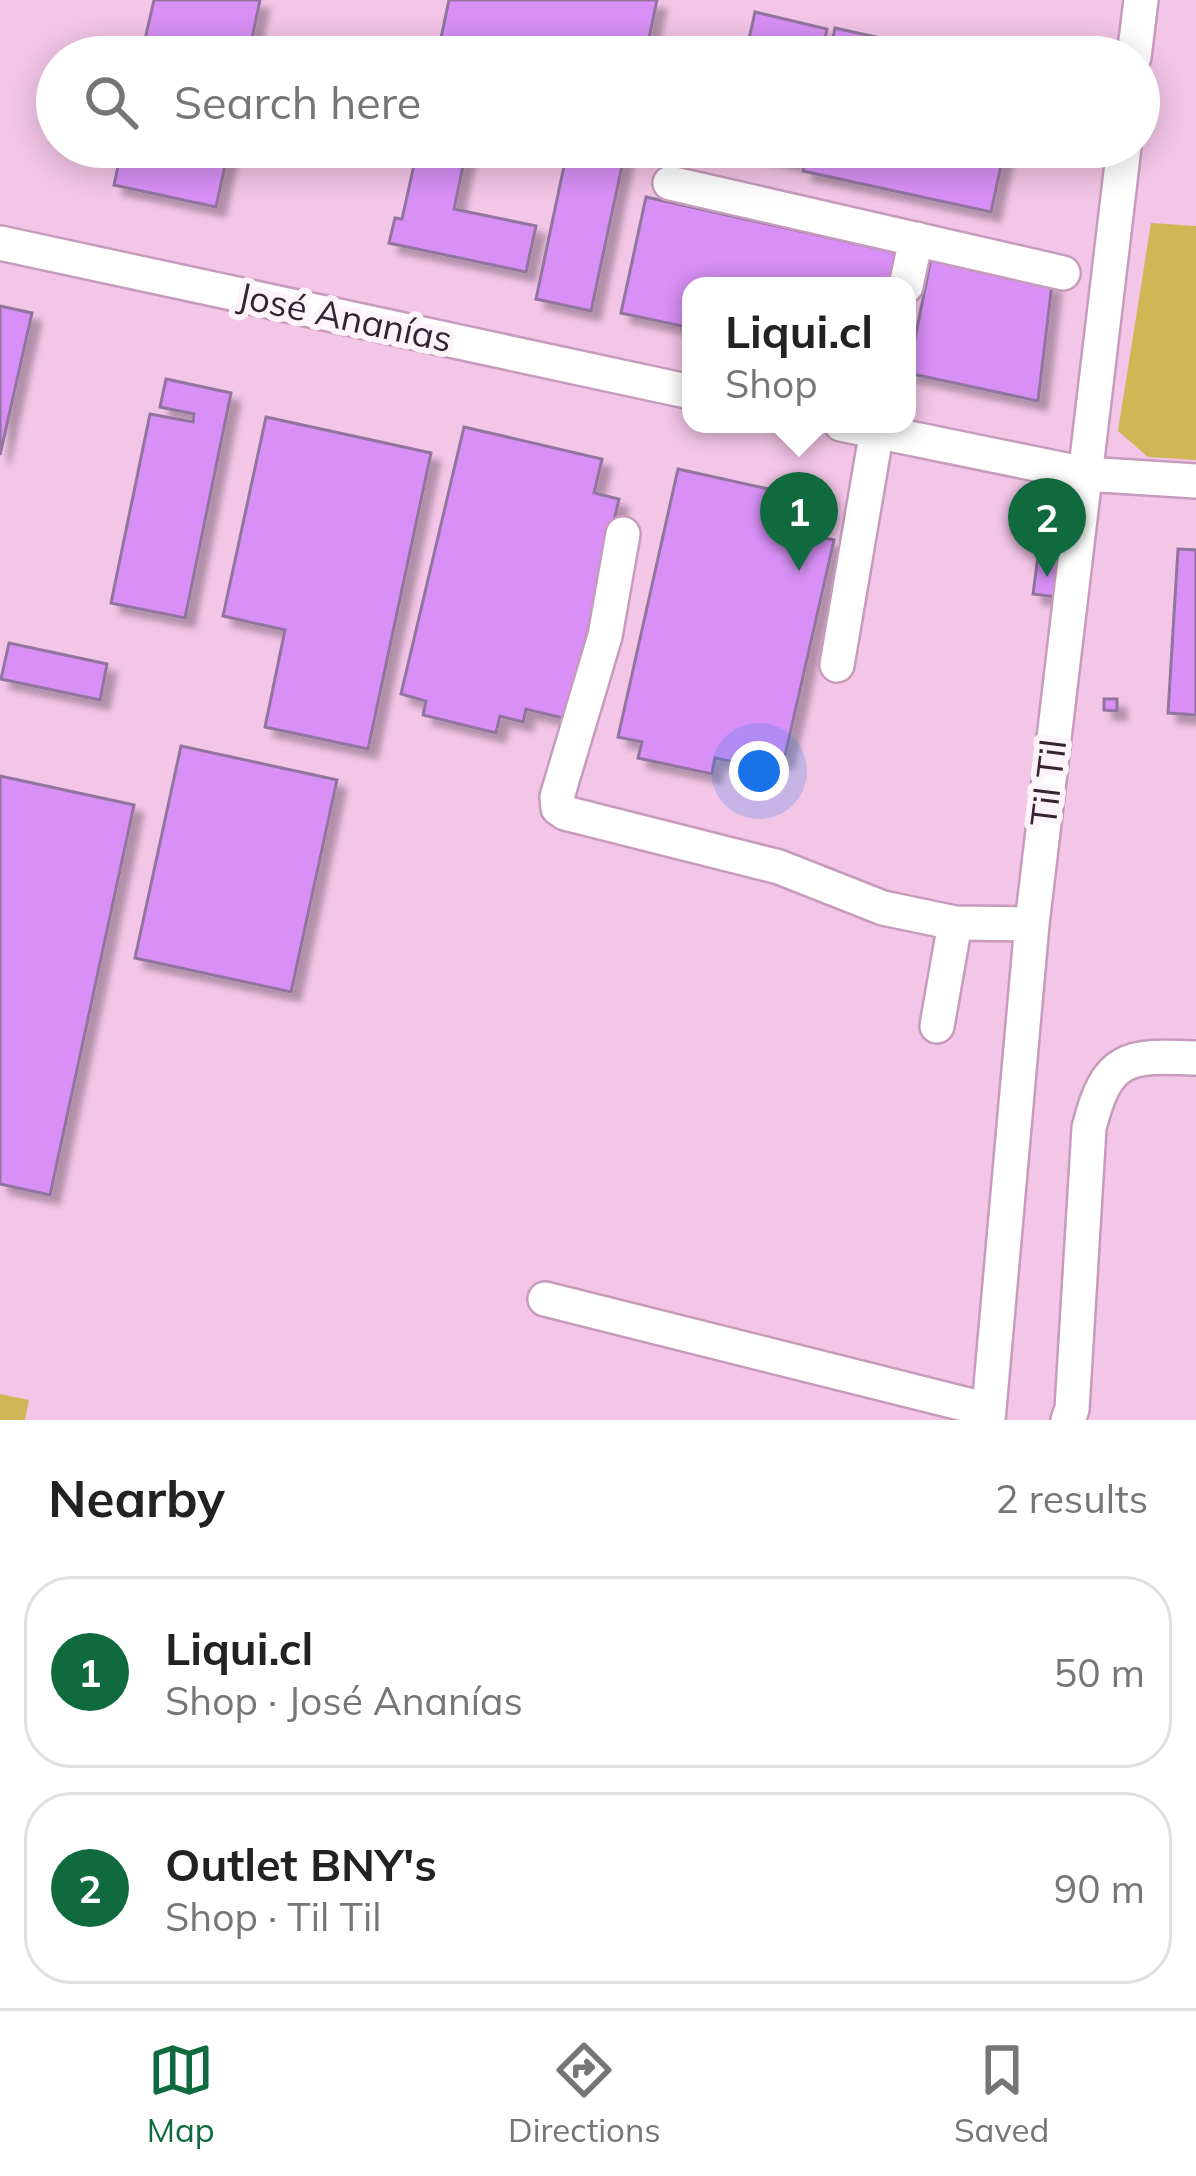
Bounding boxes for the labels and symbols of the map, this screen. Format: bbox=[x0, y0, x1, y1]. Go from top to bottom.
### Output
street label: José Ananías bbox=[234, 272, 456, 361]
pin: 1 bbox=[760, 472, 838, 571]
pin: 2 bbox=[1008, 478, 1086, 577]
street label: Til Til bbox=[1020, 737, 1075, 829]
your location bbox=[729, 741, 789, 801]

